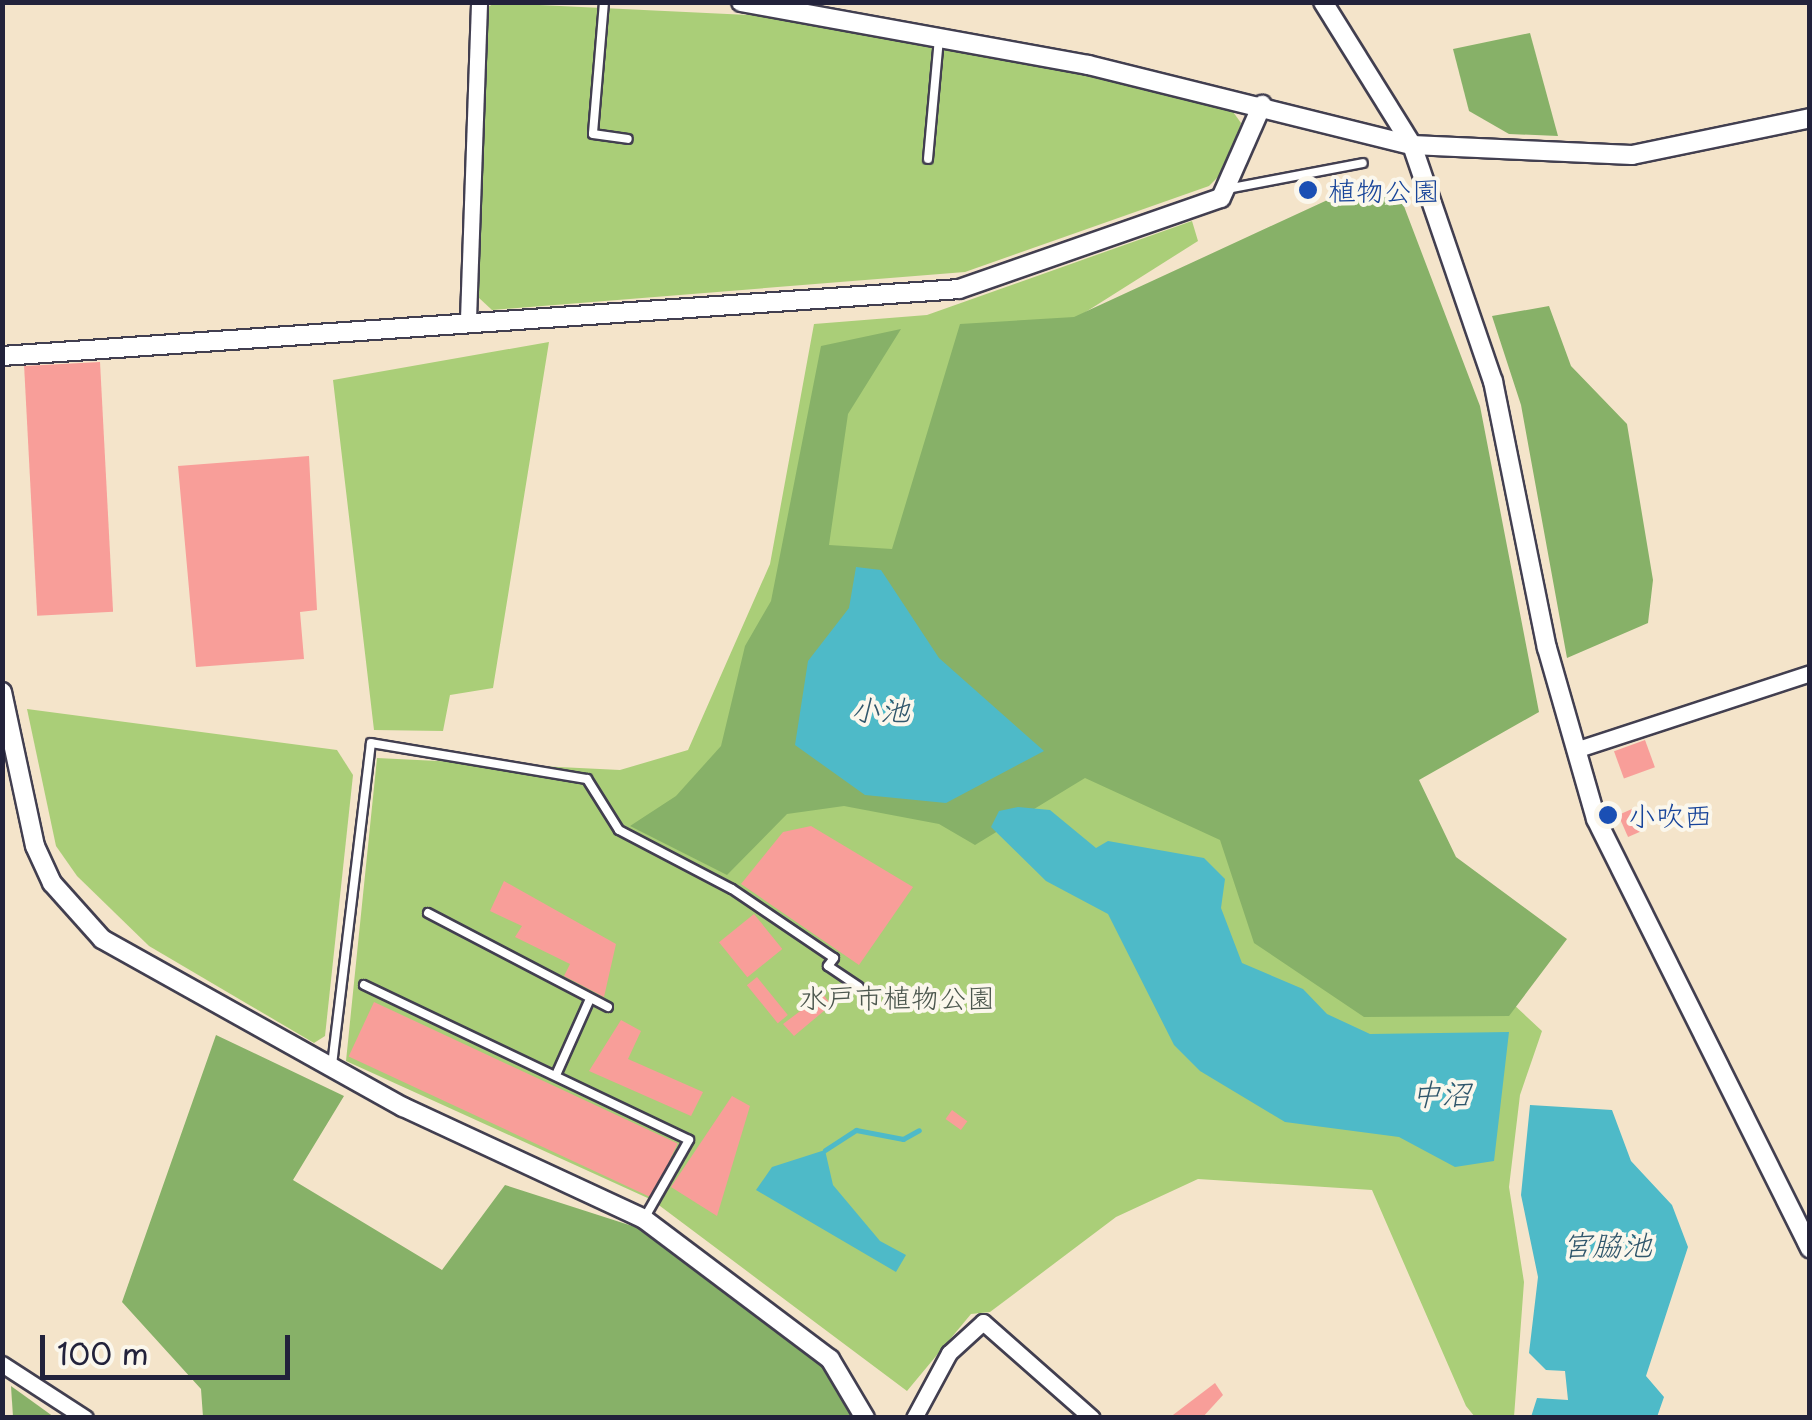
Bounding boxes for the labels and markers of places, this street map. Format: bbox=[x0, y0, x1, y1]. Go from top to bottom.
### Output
place label: 植物公園 bbox=[1328, 173, 1440, 207]
marker: 植物公園 bbox=[1297, 179, 1319, 201]
place label: 小吹西 bbox=[1628, 798, 1712, 832]
marker: 小吹西 bbox=[1597, 804, 1619, 826]

